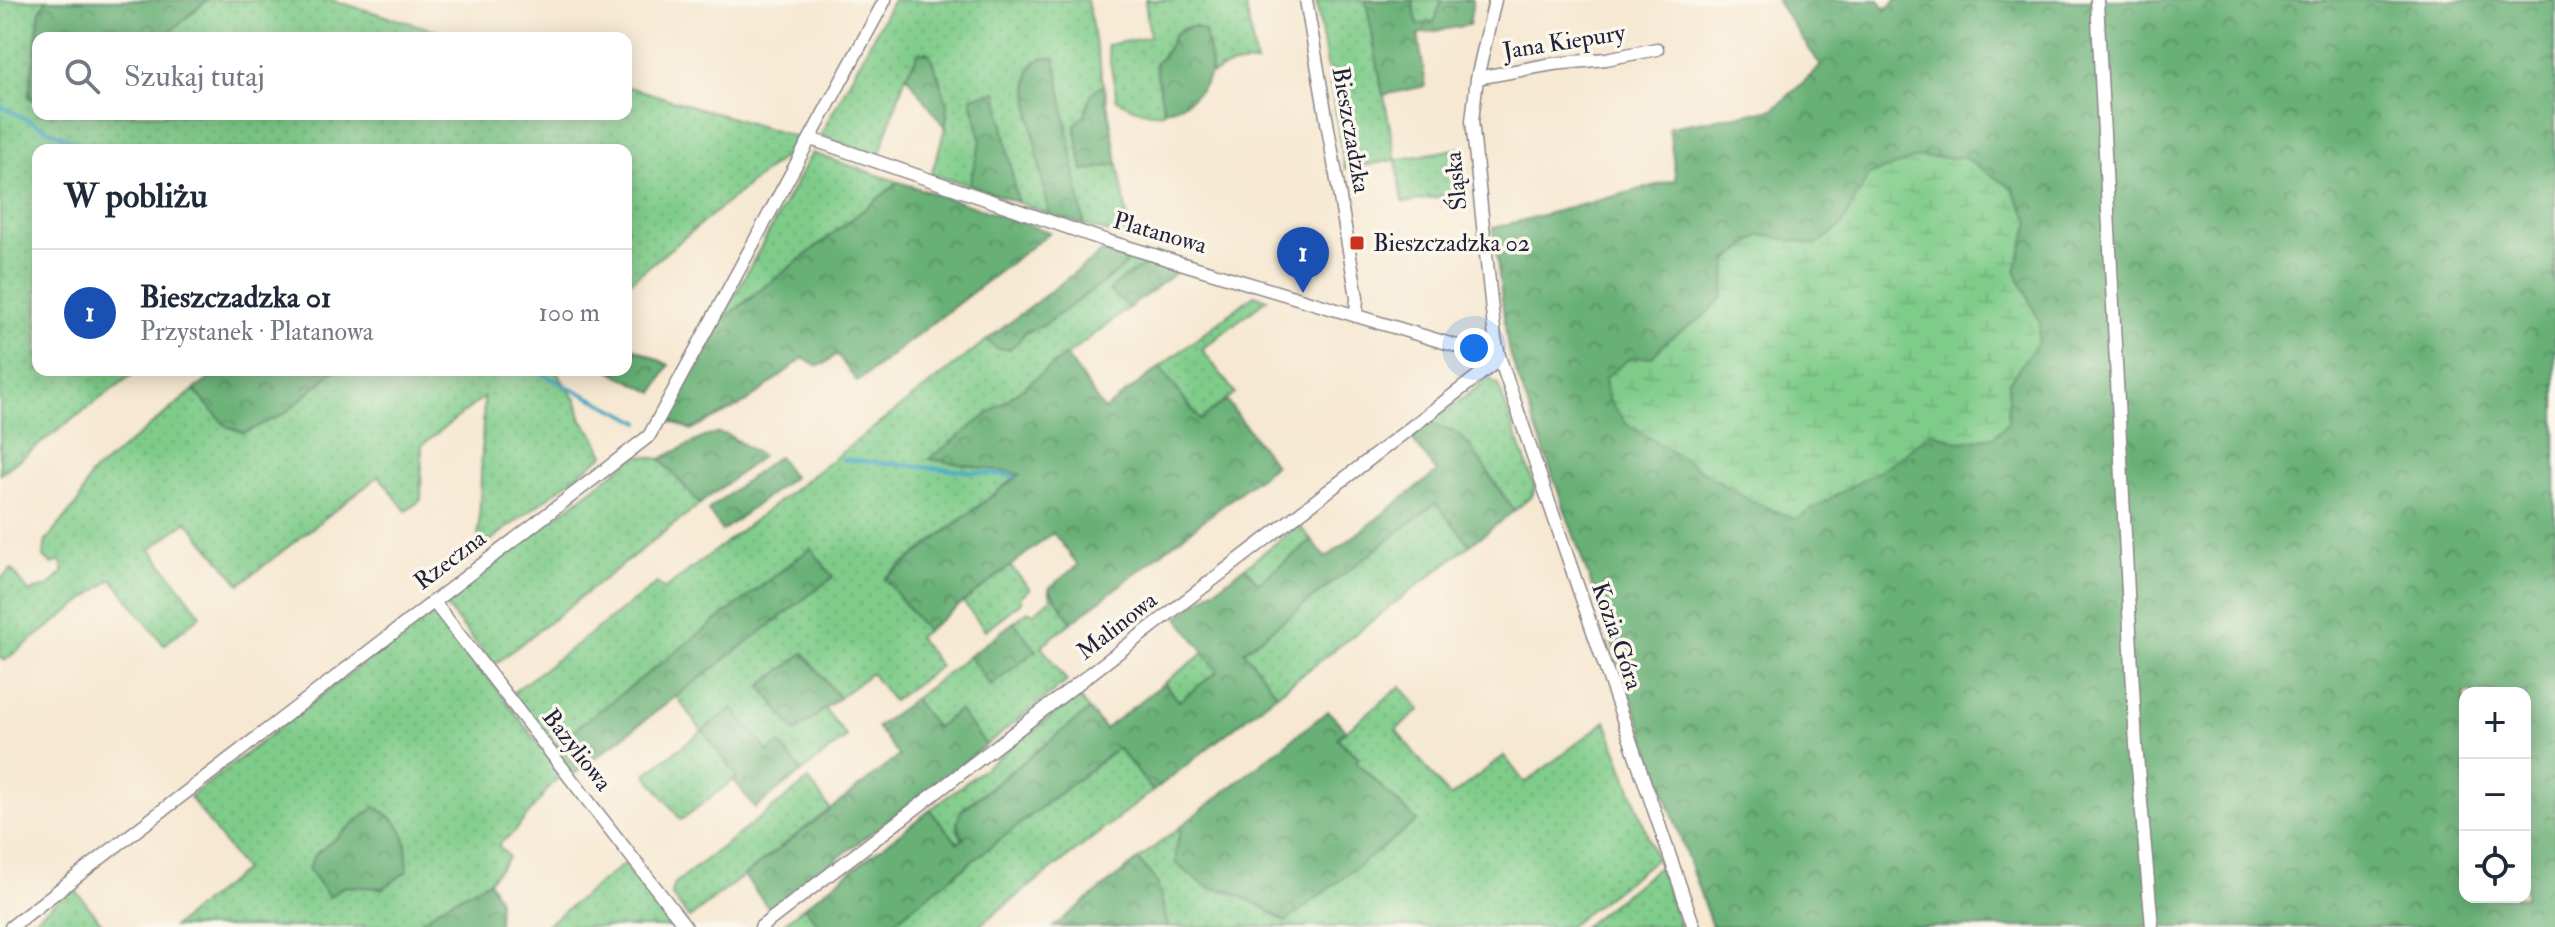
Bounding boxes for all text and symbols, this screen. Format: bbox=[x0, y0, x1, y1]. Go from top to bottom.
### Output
street label: Jana Kiepury bbox=[1500, 17, 1628, 67]
search box bbox=[32, 32, 632, 120]
icon: search bbox=[60, 54, 104, 98]
text: Szukaj tutaj bbox=[124, 58, 265, 95]
street label: Bieszczadzka bbox=[1325, 65, 1378, 197]
street label: Śląska bbox=[1436, 149, 1474, 212]
text: W pobliżu bbox=[64, 175, 208, 218]
street label: Platanowa bbox=[1110, 205, 1212, 261]
pin: 1 bbox=[1277, 227, 1329, 293]
place label: Bieszczadzka 02 bbox=[1373, 228, 1530, 259]
marker: Bieszczadzka 02 bbox=[1348, 234, 1366, 252]
text: Bieszczadzka 01 bbox=[140, 279, 332, 316]
text: 1 bbox=[85, 297, 95, 329]
text: 100 m bbox=[539, 297, 600, 329]
text: Przystanek · Platanowa bbox=[140, 316, 374, 348]
your location bbox=[1454, 328, 1494, 368]
street label: Rzeczna bbox=[408, 522, 493, 597]
street label: Kozia Góra bbox=[1584, 578, 1650, 695]
street label: Malinowa bbox=[1071, 584, 1164, 667]
map controls bbox=[2459, 687, 2531, 903]
button: + bbox=[2459, 687, 2531, 759]
street label: Bazyliowa bbox=[535, 703, 619, 798]
button: − bbox=[2459, 759, 2531, 831]
button: locate bbox=[2459, 831, 2531, 903]

